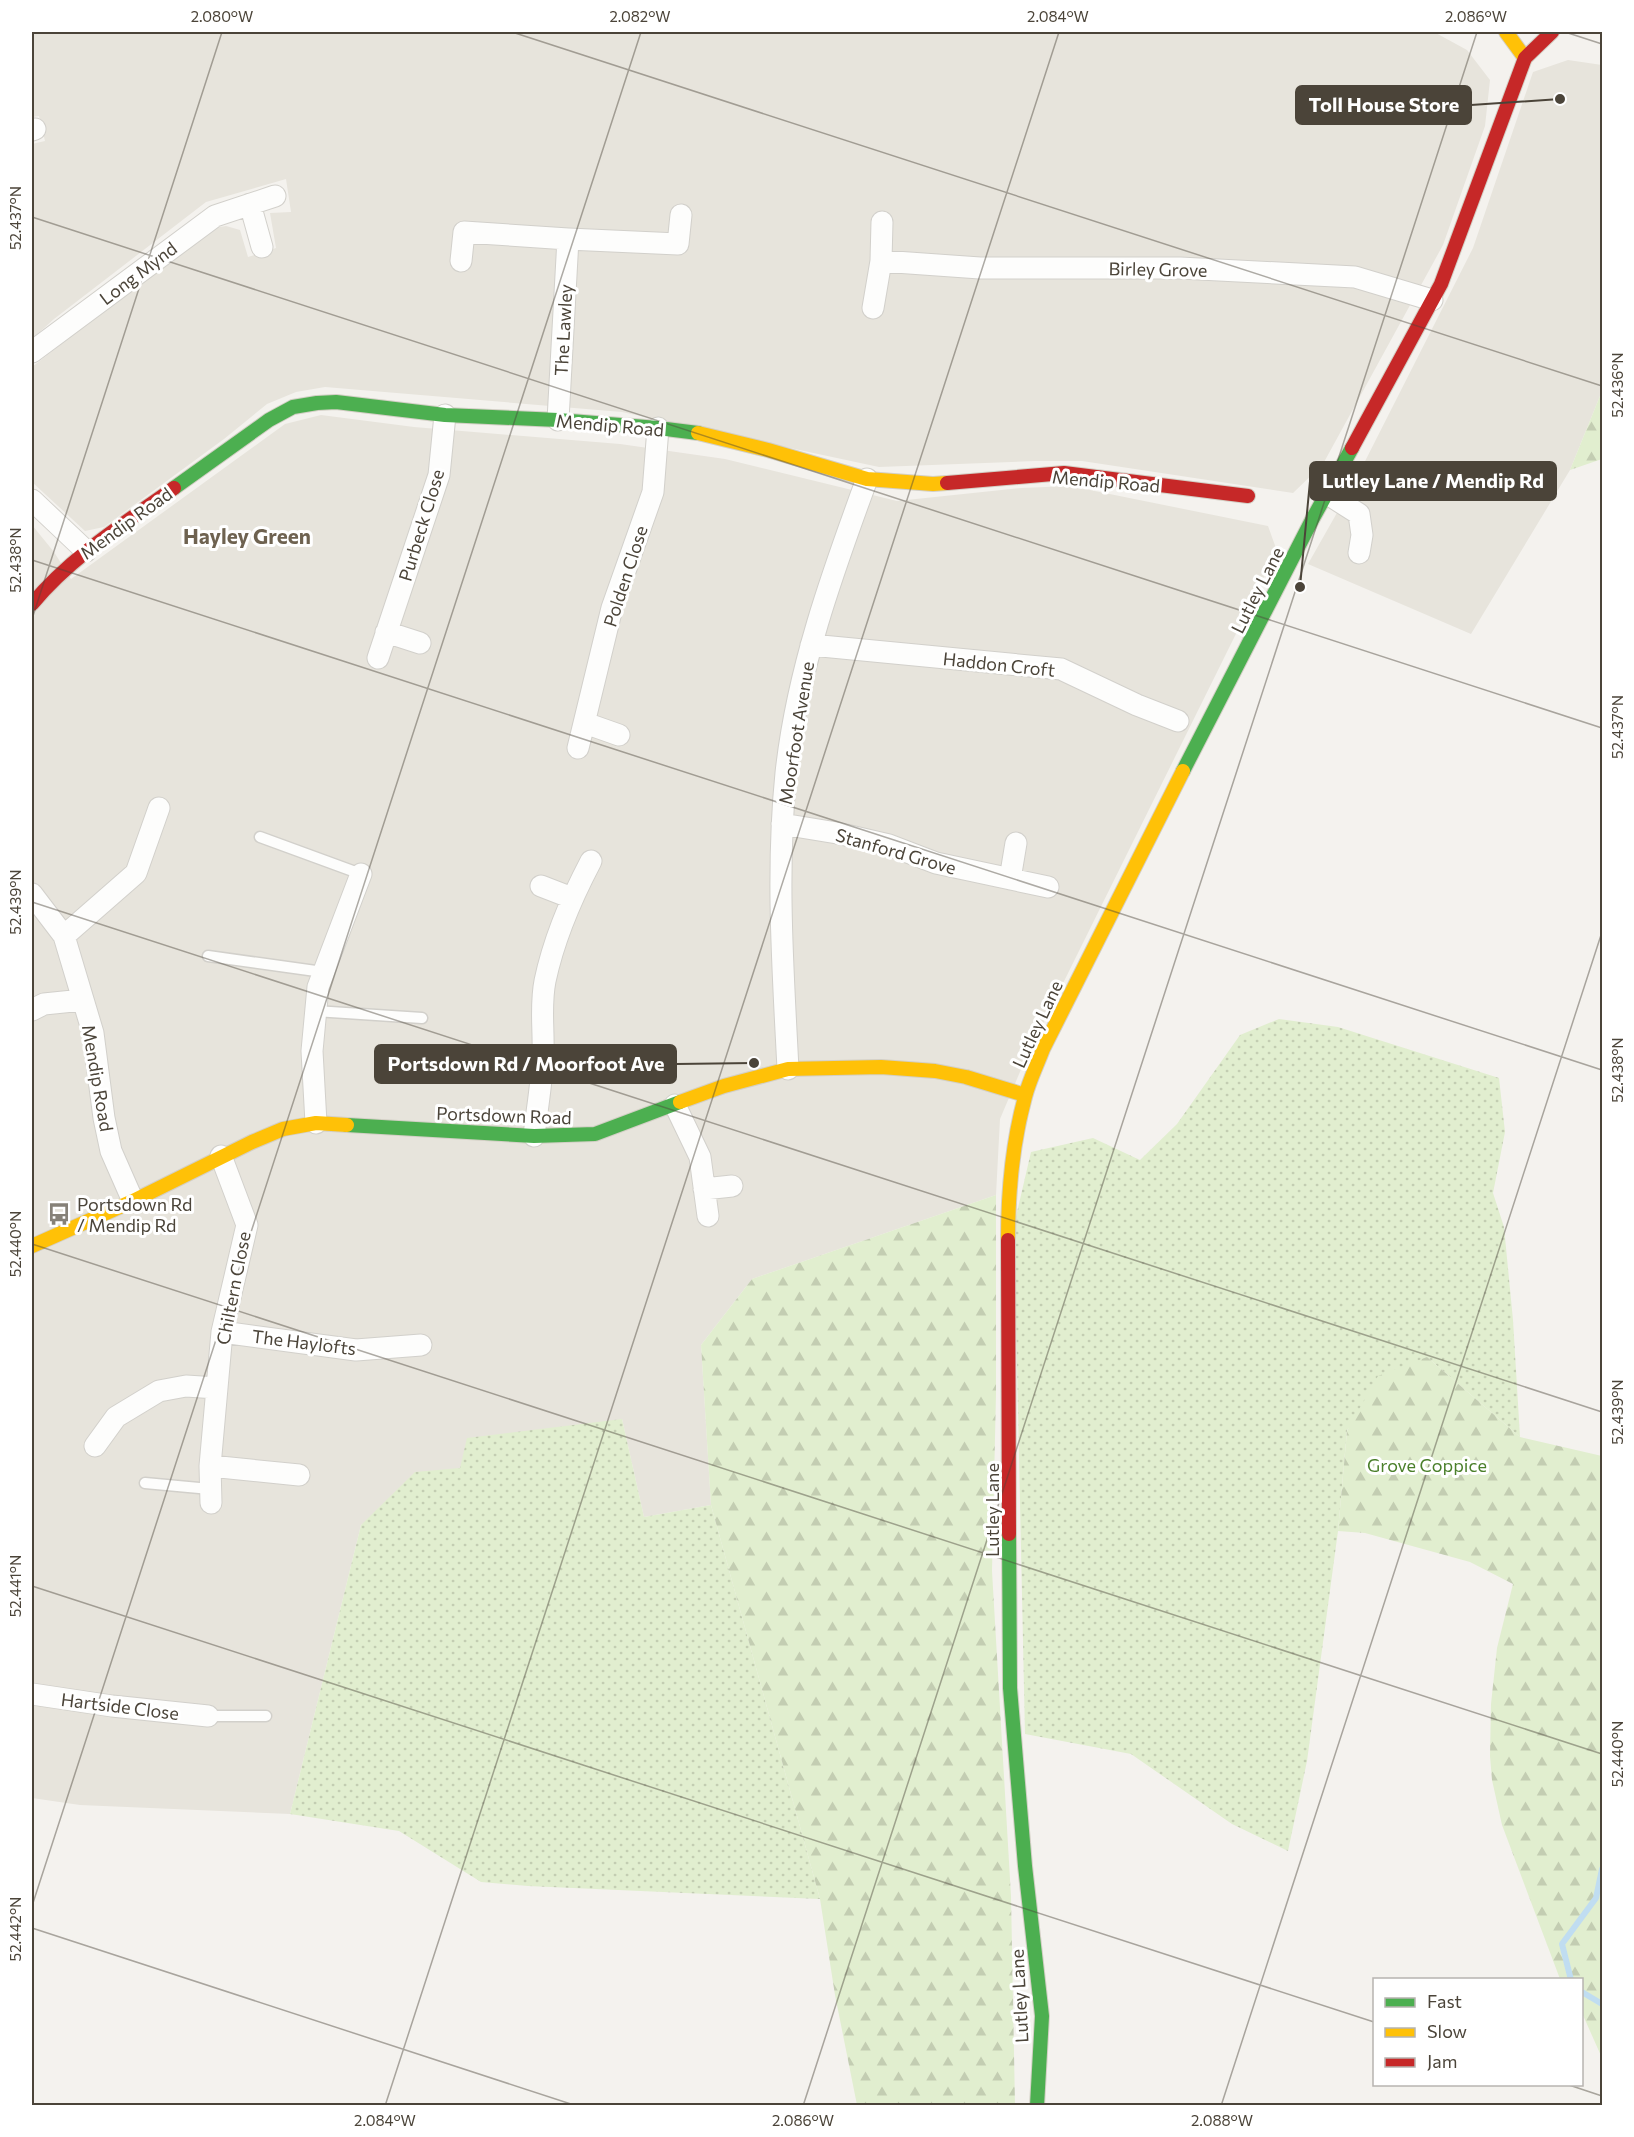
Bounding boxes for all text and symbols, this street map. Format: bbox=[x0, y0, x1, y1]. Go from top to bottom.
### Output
text: 2.080°W bbox=[191, 7, 253, 25]
text: 2.082°W bbox=[609, 7, 671, 25]
text: 2.084°W bbox=[1027, 7, 1089, 25]
text: 2.086°W bbox=[1445, 7, 1507, 25]
callout: Toll House Store bbox=[1296, 86, 1471, 124]
text: Toll House Store bbox=[1309, 92, 1459, 116]
text: 52.437°N bbox=[6, 186, 24, 250]
street label: Long Mynd bbox=[95, 237, 181, 309]
street label: Birley Grove bbox=[1108, 257, 1208, 281]
street label: The Lawley bbox=[550, 284, 576, 376]
text: 52.436°N bbox=[1608, 352, 1626, 418]
street label: Mendip Road bbox=[555, 409, 665, 441]
callout: Lutley Lane / Mendip Rd bbox=[1310, 462, 1556, 500]
street label: Mendip Road bbox=[1051, 465, 1161, 497]
street label: Purbeck Close bbox=[394, 466, 448, 584]
text: Lutley Lane / Mendip Rd bbox=[1322, 468, 1544, 492]
street label: Mendip Road bbox=[76, 482, 176, 564]
district label: Hayley Green bbox=[183, 523, 311, 548]
street label: Polden Close bbox=[598, 523, 652, 629]
text: 52.438°N bbox=[6, 527, 24, 593]
street label: Lutley Lane bbox=[1226, 543, 1288, 637]
street label: Haddon Croft bbox=[942, 647, 1056, 681]
street label: Moorfoot Avenue bbox=[774, 660, 818, 806]
text: 52.437°N bbox=[1608, 695, 1626, 759]
street label: Stanford Grove bbox=[833, 823, 959, 879]
text: 52.439°N bbox=[6, 869, 24, 935]
street label: Lutley Lane bbox=[1007, 977, 1067, 1071]
street label: Mendip Road bbox=[78, 1023, 118, 1133]
text: 52.438°N bbox=[1608, 1037, 1626, 1103]
callout: Portsdown Rd / Moorfoot Ave bbox=[375, 1045, 676, 1083]
text: Portsdown Rd / Moorfoot Ave bbox=[387, 1051, 665, 1075]
street label: Portsdown Road bbox=[436, 1102, 572, 1128]
place label: Portsdown Rd / Mendip Rd bbox=[77, 1193, 192, 1236]
bus stop icon: Portsdown Rd / Mendip Rd bbox=[46, 1201, 72, 1227]
text: 52.440°N bbox=[6, 1211, 24, 1277]
street label: Chiltern Close bbox=[211, 1230, 255, 1346]
street label: The Haylofts bbox=[251, 1325, 357, 1359]
text: 52.439°N bbox=[1608, 1379, 1626, 1445]
park label: Grove Coppice bbox=[1367, 1454, 1487, 1476]
street label: Lutley Lane bbox=[981, 1463, 1003, 1557]
text: 52.441°N bbox=[6, 1555, 24, 1617]
street label: Hartside Close bbox=[60, 1688, 180, 1724]
text: 52.440°N bbox=[1608, 1721, 1626, 1787]
text: 52.442°N bbox=[6, 1897, 24, 1961]
street label: Lutley Lane bbox=[1006, 1949, 1032, 2043]
legend bbox=[1373, 1978, 1583, 2086]
text: Fast bbox=[1427, 1990, 1462, 2012]
text: Slow bbox=[1427, 2020, 1467, 2042]
text: Jam bbox=[1427, 2050, 1457, 2072]
text: 2.084°W bbox=[354, 2111, 416, 2129]
text: 2.086°W bbox=[772, 2111, 834, 2129]
text: 2.088°W bbox=[1191, 2111, 1253, 2129]

